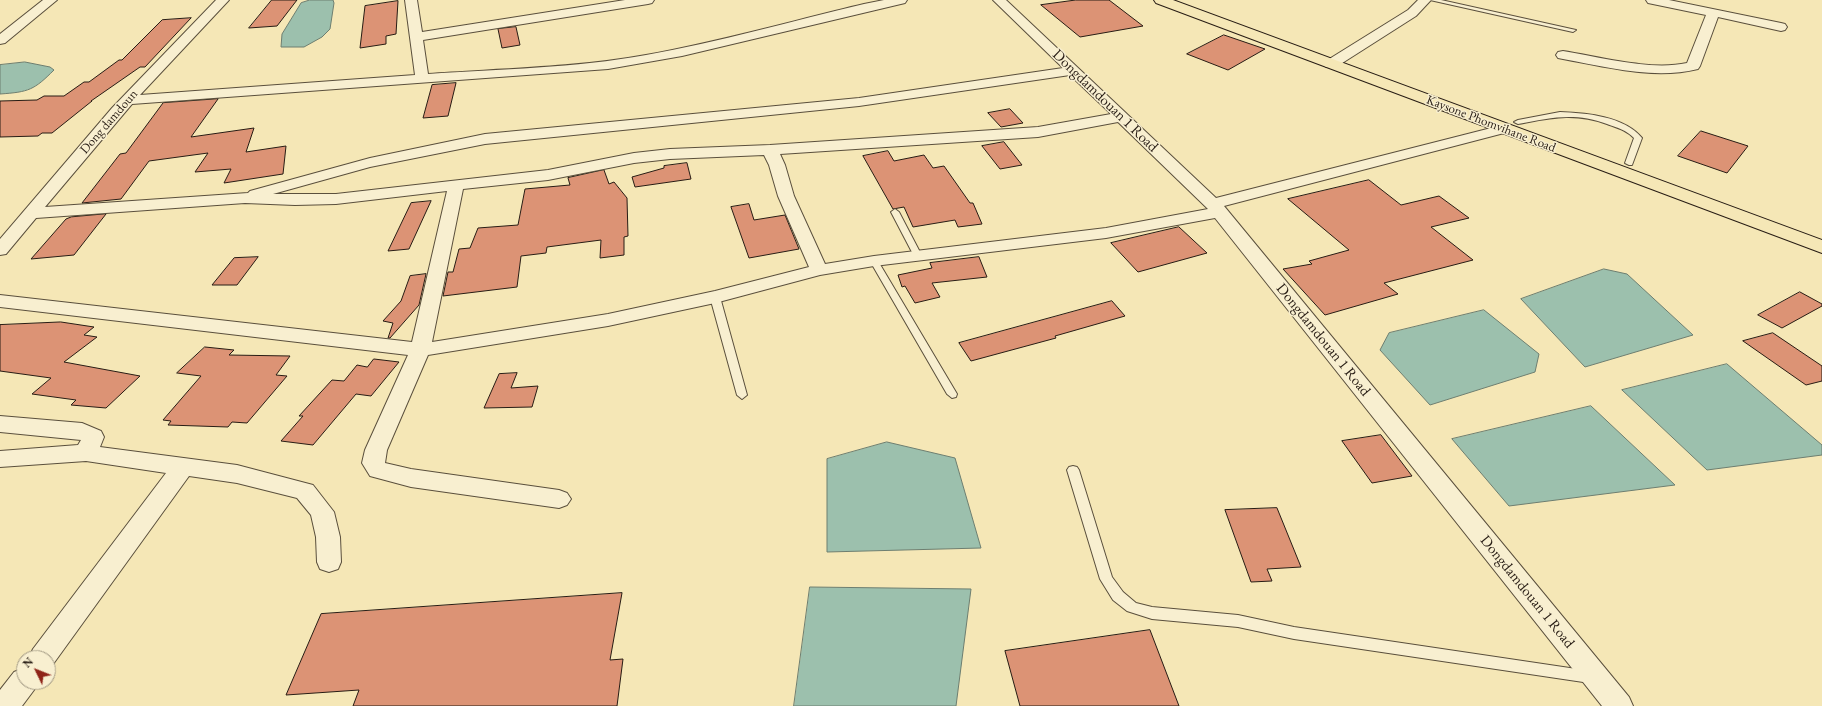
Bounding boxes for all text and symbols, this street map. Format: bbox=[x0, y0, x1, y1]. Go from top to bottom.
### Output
street label: Dongdamdouan 1 Road bbox=[1048, 46, 1162, 156]
street label: Dong damdoun bbox=[77, 87, 141, 157]
street label: Kaysone Phomvihane Road bbox=[1424, 92, 1558, 156]
street label: Dongdamdouan 1 Road bbox=[1272, 280, 1374, 400]
street label: Dongdamdouan 1 Road bbox=[1476, 532, 1578, 652]
north arrow bbox=[16, 650, 56, 690]
text: N bbox=[20, 654, 36, 671]

